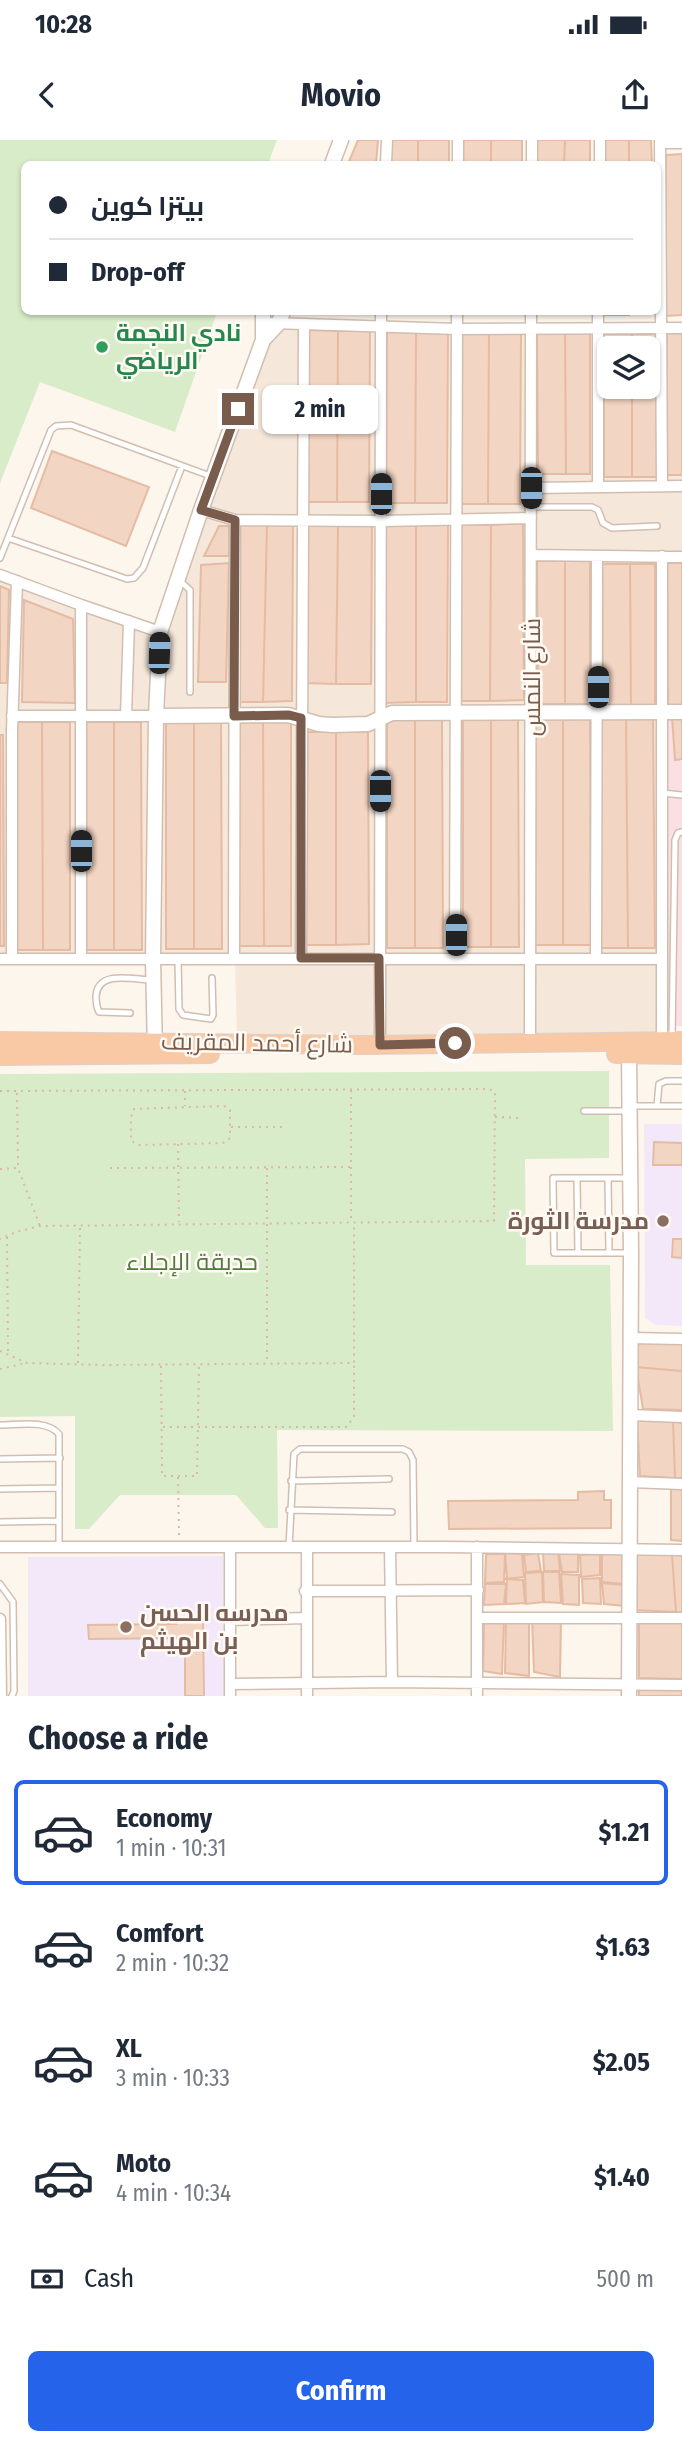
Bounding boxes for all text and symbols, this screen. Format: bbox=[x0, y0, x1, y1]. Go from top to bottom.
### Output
text: 10:28 bbox=[35, 9, 92, 40]
icon: back bbox=[28, 76, 66, 114]
text: Movio bbox=[301, 76, 381, 114]
icon: share bbox=[616, 76, 654, 114]
text: بيتزا كوين bbox=[91, 191, 204, 222]
text: Drop-off bbox=[91, 257, 184, 288]
place label: نادي النجمة الرياضي bbox=[116, 319, 241, 379]
map controls bbox=[597, 336, 660, 399]
button: layers bbox=[597, 336, 660, 399]
marker: نادي النجمة الرياضي bbox=[94, 339, 110, 355]
callout: 2 min bbox=[262, 384, 378, 434]
route end bbox=[222, 393, 254, 425]
text: 2 min bbox=[295, 395, 346, 423]
car bbox=[521, 467, 542, 509]
car bbox=[371, 473, 392, 515]
street label: شارع النمس bbox=[518, 618, 548, 736]
car bbox=[148, 632, 171, 674]
car bbox=[588, 666, 609, 708]
car bbox=[370, 770, 391, 812]
car bbox=[71, 830, 92, 872]
car bbox=[446, 914, 467, 956]
street label: شارع أحمد المقريف bbox=[161, 1025, 353, 1061]
route start bbox=[439, 1027, 471, 1059]
place label: مدرسة الثورة bbox=[508, 1207, 649, 1235]
marker: مدرسة الثورة bbox=[655, 1213, 671, 1229]
park label: حديقة الإجلاء bbox=[126, 1248, 258, 1277]
place label: مدرسه الحسن بن الهيثم bbox=[140, 1599, 289, 1657]
marker: مدرسه الحسن بن الهيثم bbox=[118, 1619, 134, 1635]
text: Choose a ride bbox=[28, 1719, 209, 1757]
icon: car bbox=[32, 1801, 95, 1864]
text: Economy bbox=[116, 1803, 212, 1834]
text: $1.21 bbox=[598, 1817, 650, 1848]
text: 1 min · 10:31 bbox=[116, 1834, 227, 1862]
icon: car bbox=[32, 1916, 95, 1979]
text: Comfort bbox=[116, 1918, 204, 1949]
text: $1.63 bbox=[596, 1932, 650, 1963]
text: 2 min · 10:32 bbox=[116, 1949, 229, 1977]
icon: car bbox=[32, 2031, 95, 2094]
text: XL bbox=[116, 2033, 142, 2064]
text: $2.05 bbox=[593, 2047, 650, 2078]
text: 3 min · 10:33 bbox=[116, 2064, 230, 2092]
icon: car bbox=[32, 2146, 95, 2209]
text: Moto bbox=[116, 2148, 171, 2179]
text: $1.40 bbox=[594, 2162, 650, 2193]
text: 4 min · 10:34 bbox=[116, 2179, 231, 2207]
icon: cash bbox=[28, 2260, 66, 2298]
text: Cash bbox=[84, 2263, 134, 2294]
text: 500 m bbox=[596, 2265, 654, 2293]
button: Confirm bbox=[28, 2351, 654, 2431]

